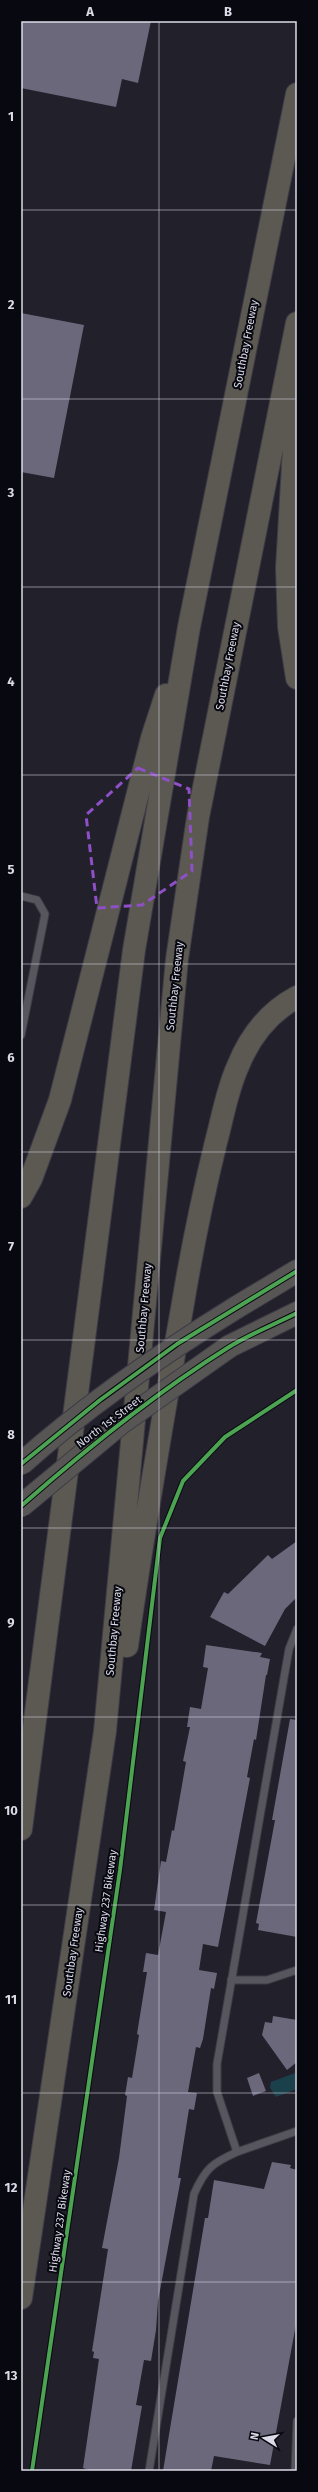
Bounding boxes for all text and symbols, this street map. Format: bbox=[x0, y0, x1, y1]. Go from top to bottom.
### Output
text: A bbox=[85, 4, 94, 19]
text: B bbox=[224, 4, 232, 19]
text: 1 bbox=[8, 109, 14, 124]
text: 2 bbox=[8, 297, 15, 312]
street label: Southbay Freeway bbox=[231, 298, 261, 389]
text: 3 bbox=[7, 485, 15, 500]
street label: Southbay Freeway bbox=[213, 620, 243, 711]
text: 4 bbox=[7, 674, 15, 689]
text: 5 bbox=[8, 862, 15, 877]
street label: Southbay Freeway bbox=[164, 940, 186, 1031]
text: 6 bbox=[7, 1050, 15, 1065]
text: 7 bbox=[8, 1239, 14, 1254]
street label: Southbay Freeway bbox=[134, 1262, 154, 1353]
street label: North 1st Street bbox=[74, 1393, 144, 1451]
text: 8 bbox=[7, 1427, 15, 1442]
street label: Southbay Freeway bbox=[104, 1585, 124, 1676]
text: 9 bbox=[7, 1615, 15, 1630]
text: 10 bbox=[4, 1803, 18, 1818]
street label: Highway 237 Bikeway bbox=[92, 1848, 120, 1953]
street label: Southbay Freeway bbox=[60, 1906, 86, 1997]
text: 11 bbox=[5, 1992, 17, 2007]
street label: Highway 237 Bikeway bbox=[46, 2168, 74, 2273]
text: 12 bbox=[5, 2180, 18, 2195]
text: 13 bbox=[5, 2368, 18, 2383]
north arrow bbox=[244, 2418, 284, 2458]
text: N bbox=[248, 2431, 262, 2441]

